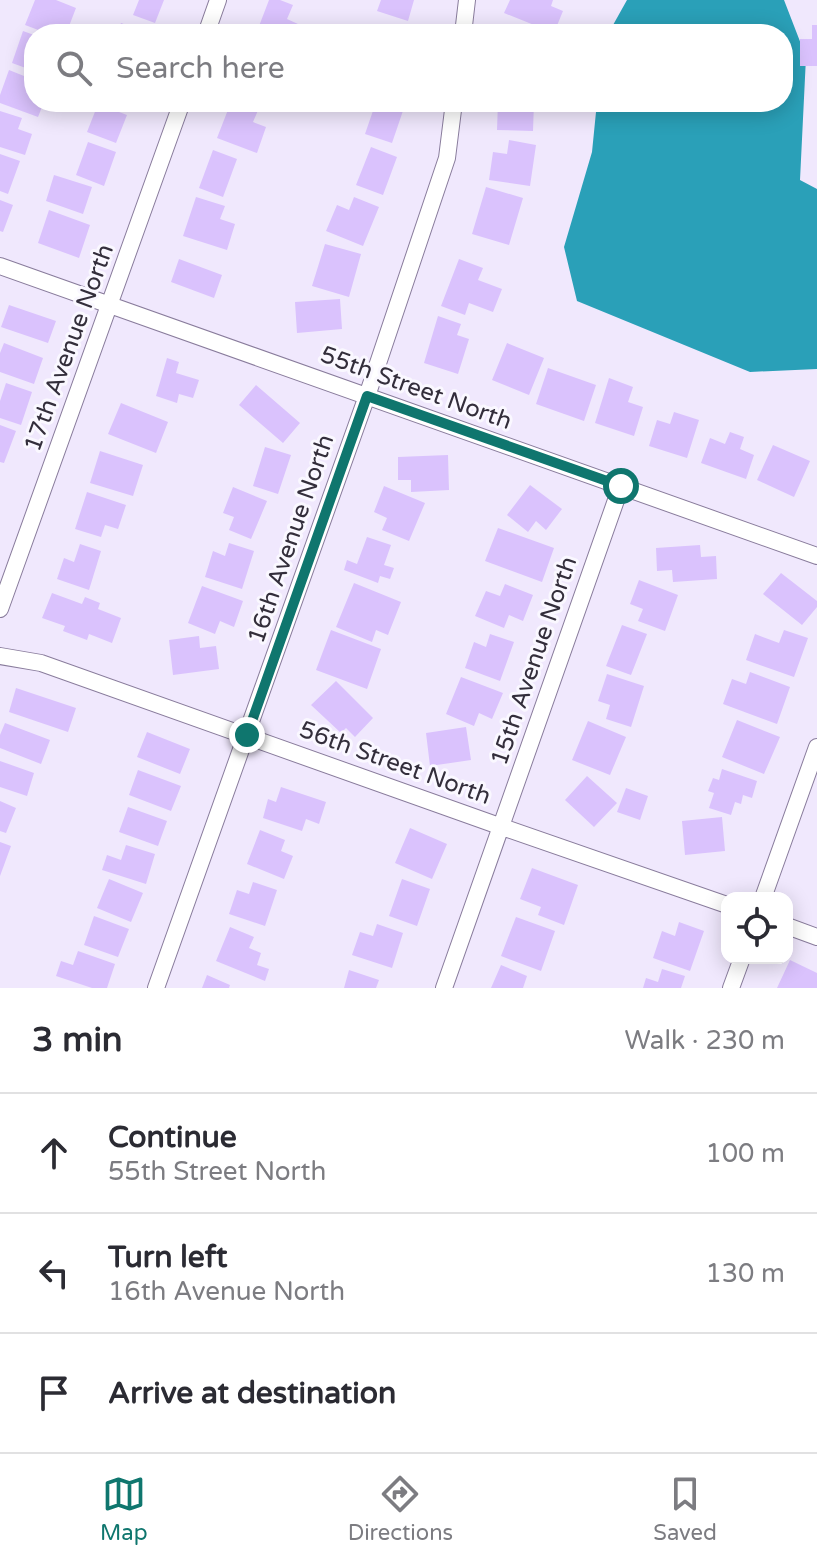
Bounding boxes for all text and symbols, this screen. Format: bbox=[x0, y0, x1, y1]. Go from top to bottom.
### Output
search box bbox=[24, 24, 793, 112]
icon: search bbox=[52, 46, 96, 90]
text: Search here bbox=[116, 50, 285, 87]
street label: 17th Avenue North bbox=[18, 240, 120, 456]
street label: 55th Street North bbox=[316, 340, 516, 436]
street label: 16th Avenue North bbox=[242, 431, 340, 647]
route start bbox=[603, 468, 639, 504]
street label: 15th Avenue North bbox=[485, 553, 583, 769]
street label: 56th Street North bbox=[295, 715, 495, 811]
route end bbox=[229, 717, 265, 753]
map controls bbox=[721, 892, 793, 964]
button: locate bbox=[721, 892, 793, 964]
text: 3 min bbox=[32, 1020, 123, 1061]
text: Walk · 230 m bbox=[625, 1025, 785, 1056]
text: Continue bbox=[108, 1119, 237, 1156]
icon: ahead bbox=[32, 1131, 76, 1175]
text: 100 m bbox=[705, 1138, 785, 1169]
text: 55th Street North bbox=[108, 1156, 326, 1187]
text: Turn left bbox=[108, 1239, 227, 1276]
icon: left bbox=[32, 1251, 76, 1295]
text: 130 m bbox=[705, 1258, 785, 1289]
text: 16th Avenue North bbox=[108, 1276, 345, 1307]
icon: arrive bbox=[32, 1371, 76, 1415]
text: Arrive at destination bbox=[108, 1375, 396, 1412]
tab: Map bbox=[100, 1472, 148, 1546]
tab: Directions bbox=[348, 1472, 453, 1546]
tab: Saved bbox=[653, 1472, 717, 1546]

